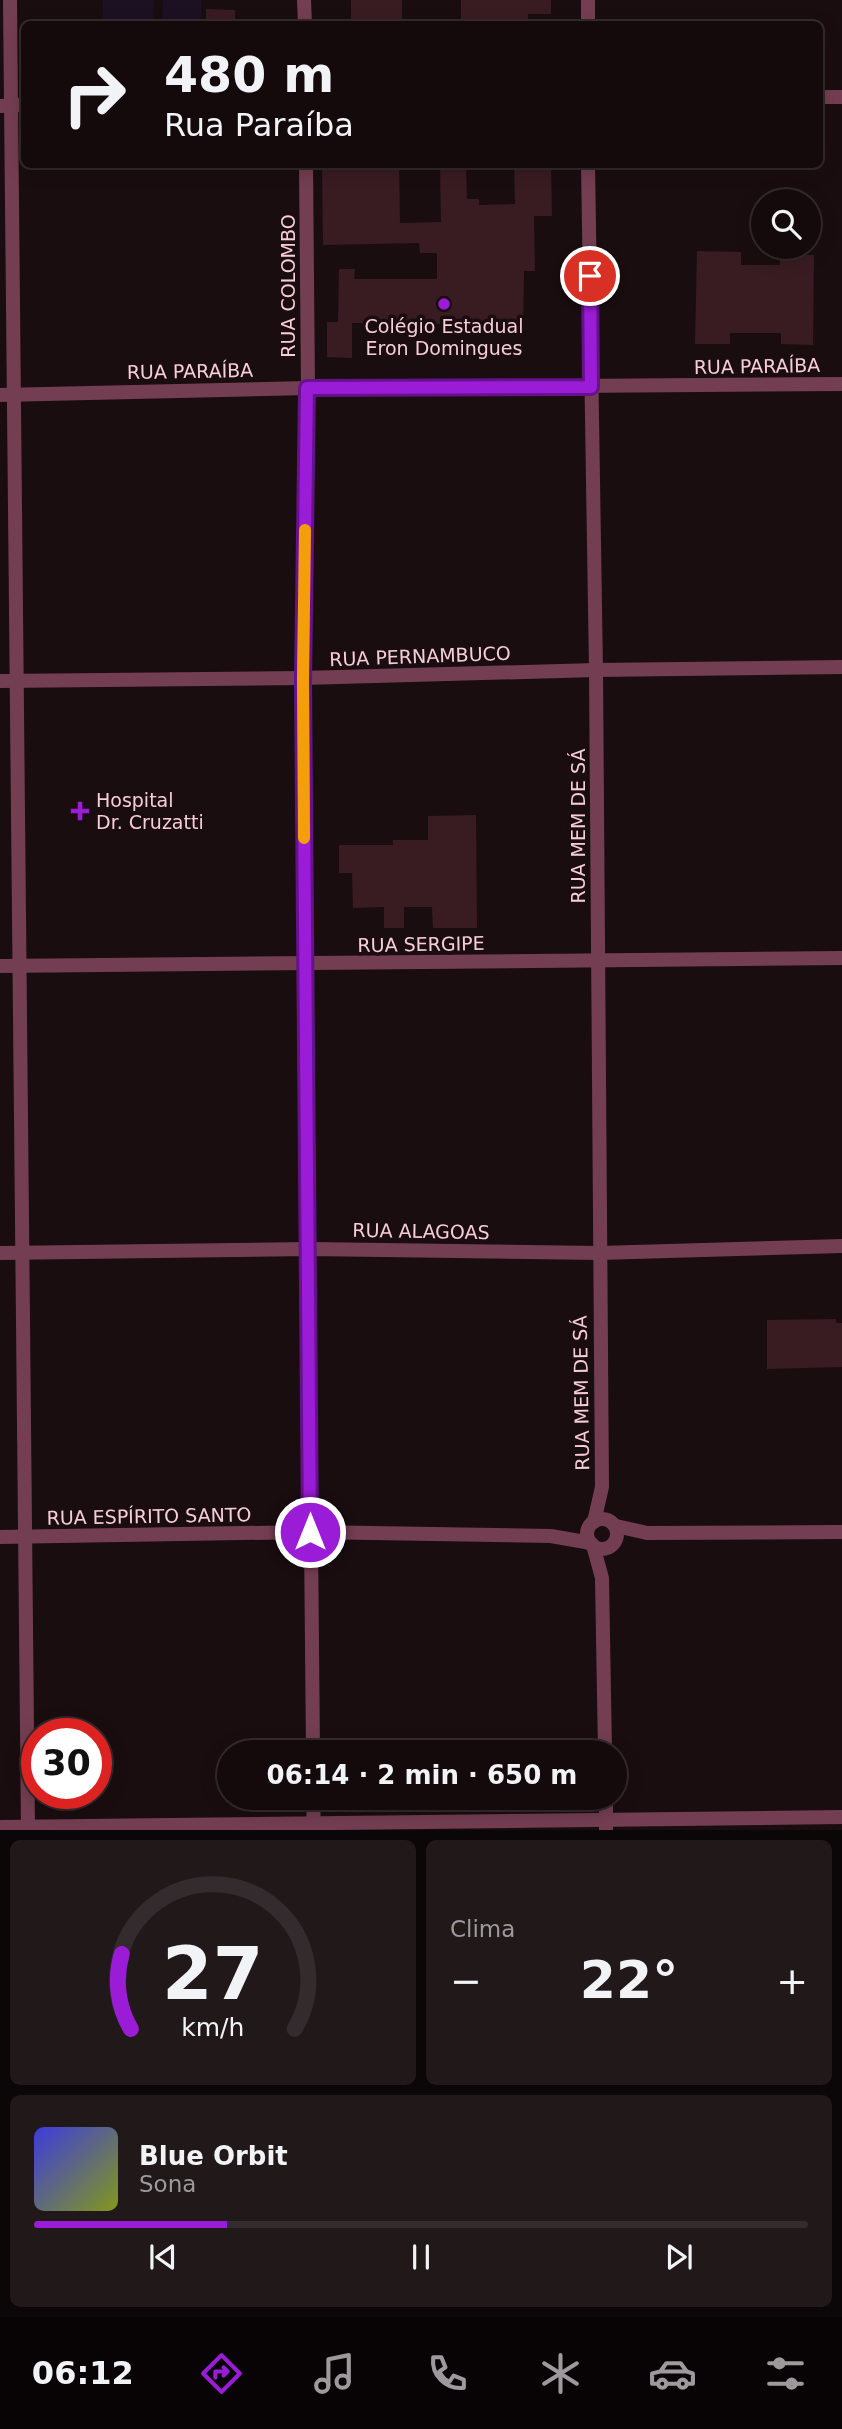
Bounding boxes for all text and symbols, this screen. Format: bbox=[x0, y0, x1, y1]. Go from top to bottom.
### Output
text: 480 m bbox=[164, 47, 334, 104]
icon: right bbox=[49, 49, 140, 140]
text: Rua Paraíba bbox=[164, 106, 354, 144]
map controls bbox=[751, 189, 821, 259]
button: search bbox=[751, 189, 821, 259]
street label: RUA COLOMBO bbox=[277, 214, 299, 358]
pin bbox=[560, 246, 620, 306]
icon: arrive bbox=[571, 257, 609, 295]
marker: Colégio Estadual Eron Domingues bbox=[436, 296, 452, 312]
place label: Colégio Estadual Eron Domingues bbox=[365, 315, 523, 359]
street label: RUA PARAÍBA bbox=[694, 354, 820, 378]
street label: RUA PARAÍBA bbox=[127, 359, 253, 383]
street label: RUA PERNAMBUCO bbox=[329, 642, 511, 670]
street label: RUA MEM DE SÁ bbox=[567, 748, 589, 904]
place label: Hospital Dr. Cruzatti bbox=[96, 789, 204, 833]
marker: Hospital Dr. Cruzatti bbox=[70, 801, 90, 821]
street label: RUA SERGIPE bbox=[357, 932, 485, 956]
street label: RUA ALAGOAS bbox=[352, 1219, 490, 1243]
street label: RUA MEM DE SÁ bbox=[569, 1315, 593, 1471]
position arrow bbox=[273, 1495, 347, 1569]
street label: RUA ESPÍRITO SANTO bbox=[46, 1503, 252, 1529]
speed limit sign: 30 bbox=[21, 1718, 112, 1809]
text: 06:14 · 2 min · 650 m bbox=[267, 1760, 577, 1790]
text: Clima bbox=[450, 1916, 515, 1942]
text: 27 bbox=[162, 1931, 264, 2016]
text: 22° bbox=[580, 1950, 678, 2010]
text: − bbox=[450, 1959, 482, 2003]
text: + bbox=[776, 1959, 808, 2003]
text: km/h bbox=[181, 2012, 245, 2041]
text: Blue Orbit bbox=[139, 2141, 288, 2171]
text: Sona bbox=[139, 2171, 196, 2197]
icon: previous bbox=[144, 2238, 182, 2276]
icon: pause bbox=[402, 2238, 440, 2276]
icon: next bbox=[660, 2238, 698, 2276]
icon: directions bbox=[197, 2349, 246, 2398]
icon: music bbox=[310, 2349, 359, 2398]
icon: phone bbox=[423, 2349, 472, 2398]
icon: climate bbox=[536, 2349, 585, 2398]
icon: car bbox=[648, 2349, 697, 2398]
icon: filters bbox=[761, 2349, 810, 2398]
text: 06:12 bbox=[32, 2354, 134, 2392]

